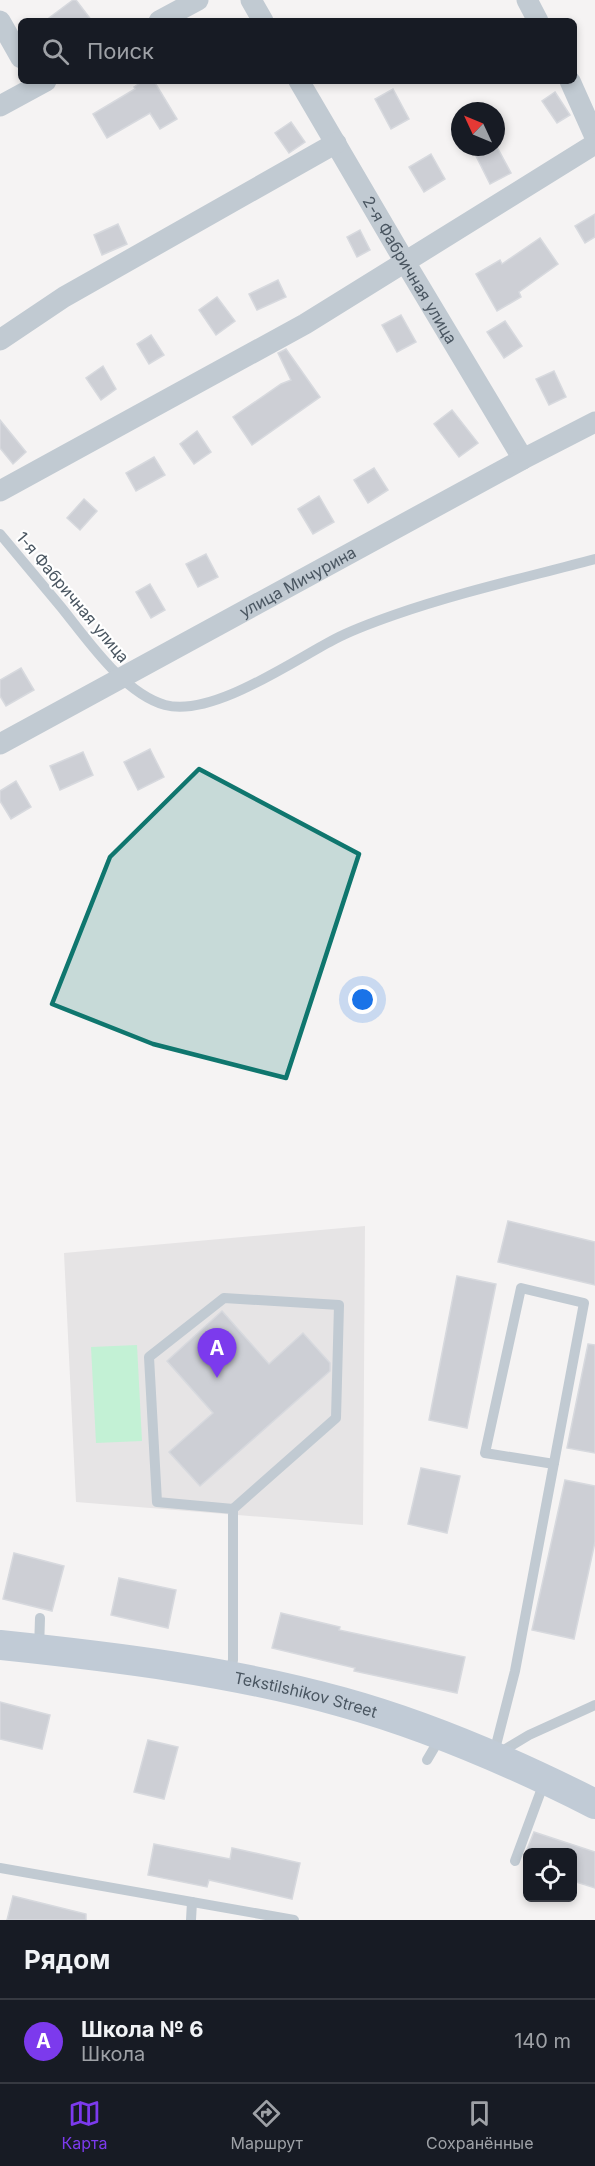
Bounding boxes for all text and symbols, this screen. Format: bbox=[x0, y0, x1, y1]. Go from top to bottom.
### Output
search box bbox=[18, 18, 577, 84]
icon: search bbox=[39, 35, 72, 68]
text: Поиск bbox=[87, 38, 154, 64]
north arrow bbox=[451, 102, 505, 156]
street label: 2-я Фабричная улица bbox=[359, 192, 462, 347]
street label: 1-я Фабричная улица bbox=[12, 527, 134, 667]
street label: улица Мичурина bbox=[236, 542, 359, 622]
your location bbox=[348, 985, 377, 1014]
pin: A bbox=[198, 1328, 236, 1378]
street label: Tekstilshikov Street bbox=[232, 1667, 380, 1722]
map controls bbox=[523, 1848, 577, 1902]
button: locate bbox=[523, 1848, 577, 1902]
text: Рядом bbox=[24, 1944, 110, 1975]
text: Школа № 6 bbox=[81, 2016, 204, 2042]
text: A bbox=[36, 2029, 51, 2053]
text: 140 m bbox=[514, 2029, 571, 2053]
text: Школа bbox=[81, 2042, 145, 2066]
tab: Карта bbox=[62, 2097, 107, 2153]
tab: Маршрут bbox=[230, 2097, 303, 2153]
tab: Сохранённые bbox=[426, 2097, 533, 2153]

